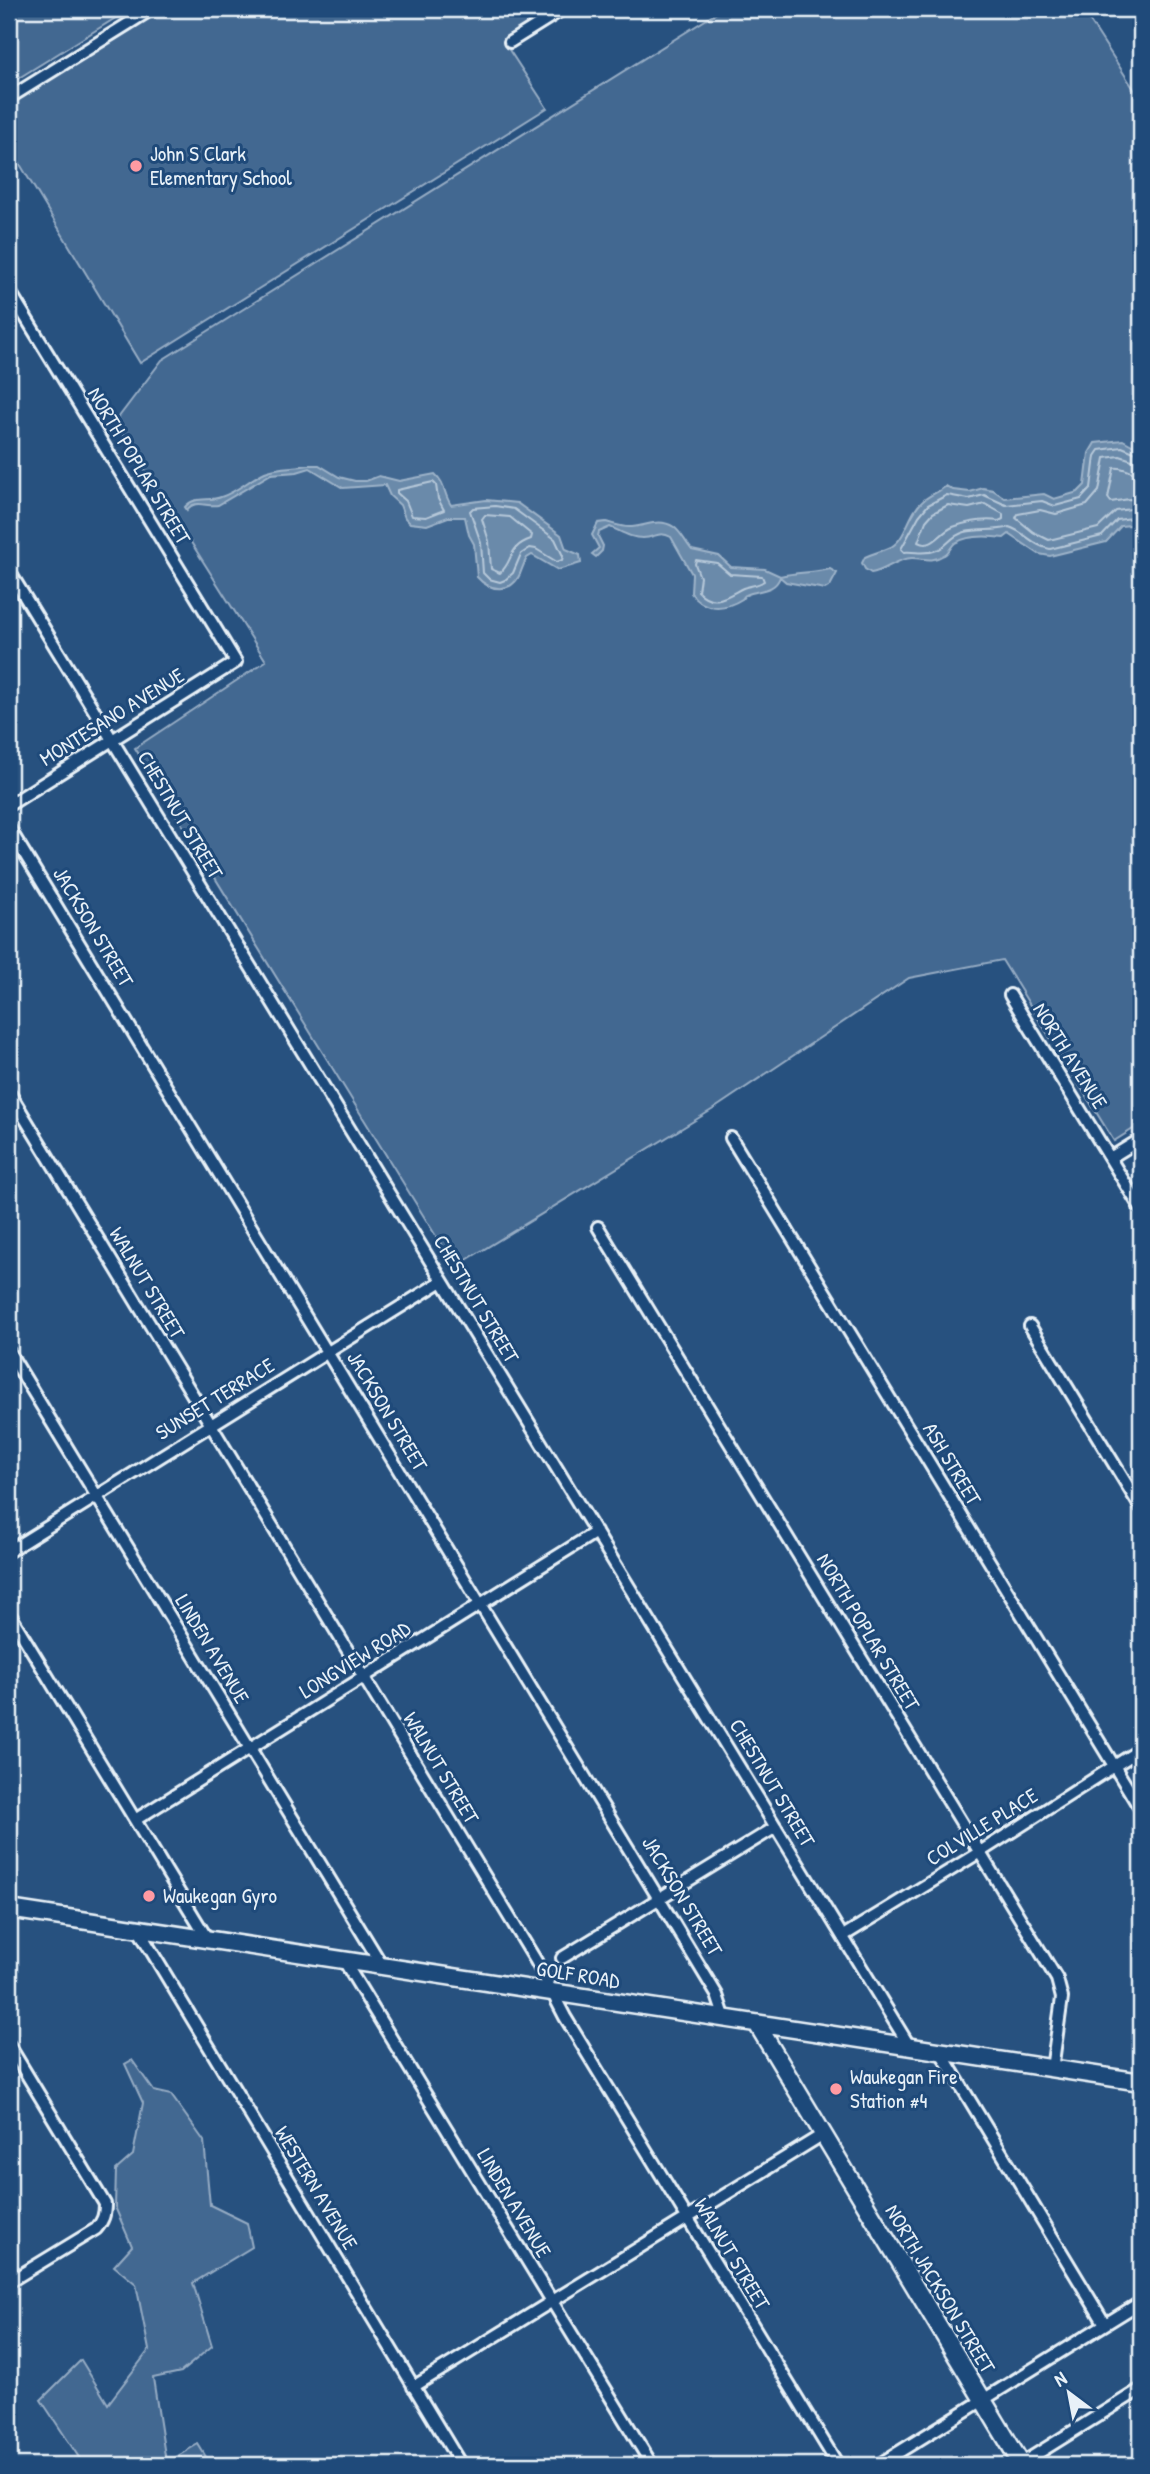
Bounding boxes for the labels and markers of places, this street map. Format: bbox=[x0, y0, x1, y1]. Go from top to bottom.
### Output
place label: John S Clark Elementary School bbox=[150, 139, 292, 192]
marker: John S Clark Elementary School bbox=[128, 158, 144, 174]
place label: Waukegan Gyro bbox=[163, 1881, 277, 1910]
marker: Waukegan Gyro bbox=[141, 1888, 157, 1904]
place label: Waukegan Fire Station #4 bbox=[850, 2062, 958, 2115]
marker: Waukegan Fire Station #4 bbox=[828, 2081, 844, 2097]

